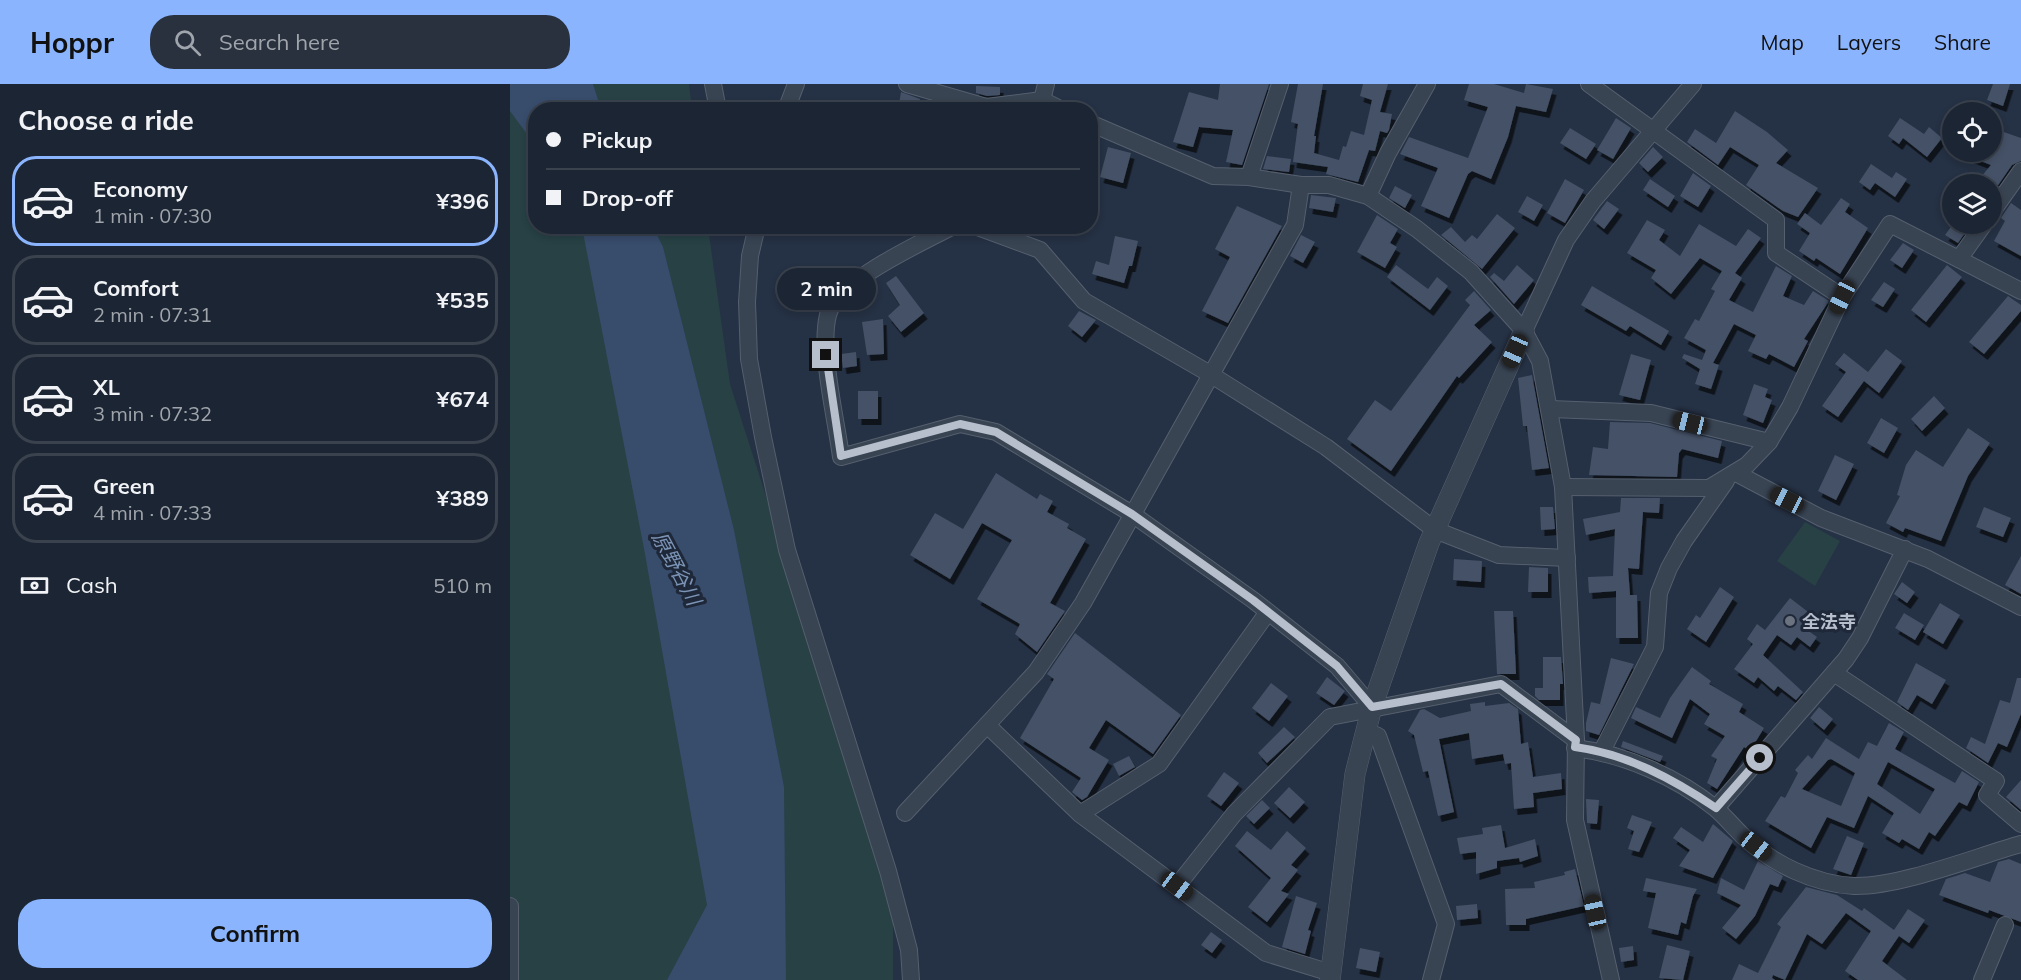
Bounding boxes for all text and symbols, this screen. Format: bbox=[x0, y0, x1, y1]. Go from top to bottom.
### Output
search box bbox=[150, 15, 570, 69]
text: Hoppr bbox=[30, 25, 114, 60]
icon: search bbox=[171, 26, 204, 59]
text: Search here bbox=[219, 28, 340, 56]
text: Map bbox=[1761, 29, 1804, 55]
text: Layers bbox=[1837, 29, 1901, 55]
text: Share bbox=[1934, 29, 1991, 55]
map controls bbox=[1942, 102, 2002, 234]
button: locate bbox=[1942, 102, 2002, 162]
text: Choose a ride bbox=[18, 103, 194, 137]
text: Pickup bbox=[582, 126, 652, 154]
icon: car bbox=[21, 174, 75, 228]
button: layers bbox=[1942, 174, 2002, 234]
text: Economy bbox=[93, 175, 188, 203]
text: Drop-off bbox=[582, 184, 673, 212]
text: ¥396 bbox=[436, 187, 489, 215]
text: 1 min · 07:30 bbox=[93, 203, 212, 228]
callout: 2 min bbox=[776, 268, 876, 310]
icon: car bbox=[21, 273, 75, 327]
text: Comfort bbox=[93, 274, 179, 302]
text: 2 min bbox=[800, 276, 853, 301]
car bbox=[1826, 277, 1858, 317]
text: ¥535 bbox=[436, 286, 489, 314]
text: 2 min · 07:31 bbox=[93, 302, 212, 327]
car bbox=[1499, 331, 1531, 371]
route end bbox=[812, 341, 839, 368]
icon: car bbox=[21, 372, 75, 426]
text: XL bbox=[93, 373, 120, 401]
text: ¥674 bbox=[436, 385, 489, 413]
text: 3 min · 07:32 bbox=[93, 401, 212, 426]
car bbox=[1670, 410, 1710, 436]
icon: car bbox=[21, 471, 75, 525]
text: Green bbox=[93, 472, 155, 500]
text: ¥389 bbox=[436, 484, 489, 512]
car bbox=[1767, 484, 1807, 516]
text: 4 min · 07:33 bbox=[93, 500, 212, 525]
water label: 原野谷川 bbox=[647, 527, 708, 611]
icon: cash bbox=[18, 569, 51, 602]
text: Cash bbox=[66, 571, 118, 599]
text: 510 m bbox=[433, 573, 492, 598]
place label: 全法寺 bbox=[1802, 610, 1856, 633]
marker: 全法寺 bbox=[1783, 614, 1797, 628]
route start bbox=[1746, 744, 1773, 771]
car bbox=[1736, 828, 1776, 864]
car bbox=[1157, 868, 1197, 904]
car bbox=[1582, 892, 1608, 932]
button: Confirm bbox=[18, 899, 492, 968]

